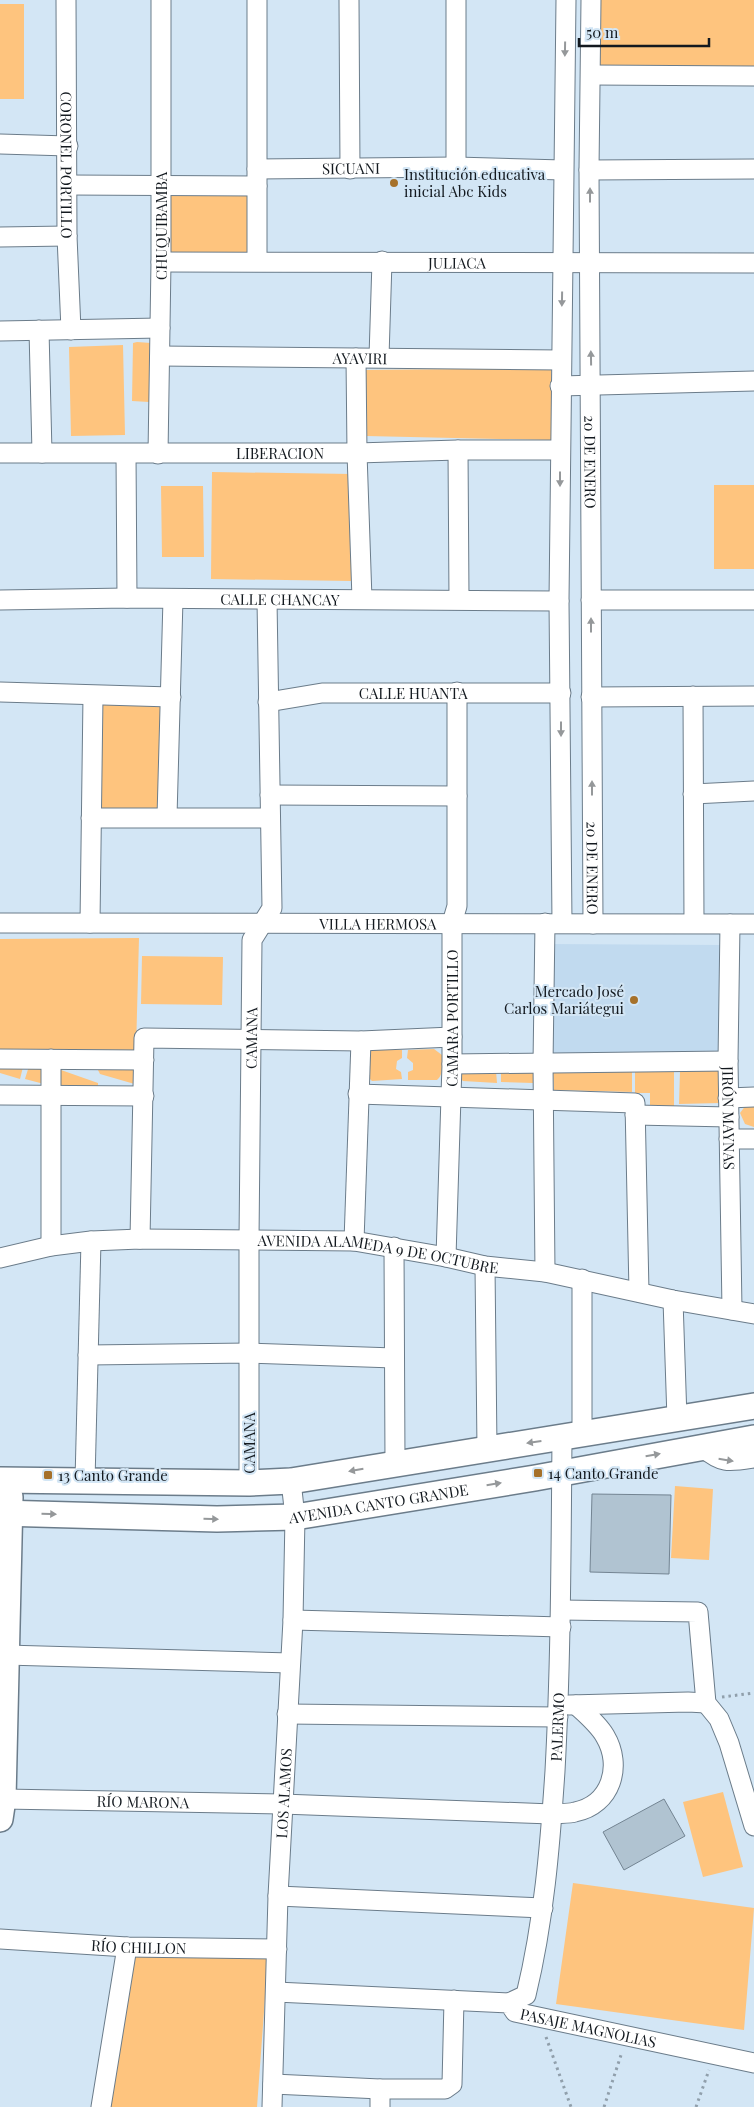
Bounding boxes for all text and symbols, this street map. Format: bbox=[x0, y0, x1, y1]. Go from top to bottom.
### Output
scale bar bbox=[579, 15, 709, 47]
text: 50 m bbox=[586, 22, 619, 42]
one-way arrow bbox=[561, 41, 569, 57]
street label: CORONEL PORTILLO bbox=[56, 91, 77, 239]
street label: SICUANI bbox=[322, 158, 380, 178]
place label: Institución educativa inicial Abc Kids bbox=[404, 164, 546, 201]
street label: CHUQUIBAMBA bbox=[151, 171, 171, 280]
marker: Institución educativa inicial Abc Kids bbox=[388, 177, 400, 189]
one-way arrow bbox=[586, 187, 594, 203]
street label: JULIACA bbox=[427, 252, 487, 273]
one-way arrow bbox=[558, 291, 566, 307]
street label: AYAVIRI bbox=[331, 348, 388, 368]
one-way arrow bbox=[587, 349, 595, 365]
street label: 20 DE ENERO bbox=[580, 415, 601, 509]
street label: LIBERACION bbox=[236, 443, 325, 463]
one-way arrow bbox=[556, 471, 564, 487]
street label: CALLE CHANCAY bbox=[220, 589, 340, 609]
one-way arrow bbox=[587, 617, 595, 633]
street label: CALLE HUANTA bbox=[359, 683, 468, 703]
one-way arrow bbox=[557, 721, 565, 737]
one-way arrow bbox=[588, 779, 596, 795]
street label: 20 DE ENERO bbox=[582, 821, 603, 915]
street label: VILLA HERMOSA bbox=[318, 913, 437, 934]
street label: CAMARA PORTILLO bbox=[441, 949, 462, 1087]
place label: Mercado José Carlos Mariátegui bbox=[504, 981, 625, 1018]
marker: Mercado José Carlos Mariátegui bbox=[628, 994, 640, 1006]
street label: CAMANA bbox=[241, 1007, 261, 1069]
street label: JIRÓN MAYNAS bbox=[718, 1065, 740, 1170]
street label: AVENIDA ALAMEDA 9 DE OCTUBRE bbox=[256, 1230, 499, 1277]
street label: CAMANA bbox=[239, 1412, 259, 1474]
one-way arrow bbox=[526, 1439, 542, 1447]
one-way arrow bbox=[646, 1451, 662, 1459]
one-way arrow bbox=[719, 1456, 735, 1464]
place label: 14 Canto Grande bbox=[548, 1463, 659, 1483]
place label: 13 Canto Grande bbox=[58, 1465, 168, 1485]
one-way arrow bbox=[348, 1467, 364, 1475]
marker: 14 Canto Grande bbox=[532, 1467, 544, 1479]
marker: 13 Canto Grande bbox=[42, 1469, 54, 1481]
street label: AVENIDA CANTO GRANDE bbox=[288, 1479, 470, 1527]
one-way arrow bbox=[486, 1480, 502, 1488]
one-way arrow bbox=[41, 1511, 57, 1519]
one-way arrow bbox=[203, 1515, 219, 1523]
street label: PALERMO bbox=[546, 1692, 568, 1762]
street label: LOS ALAMOS bbox=[271, 1747, 296, 1839]
street label: RÍO MARONA bbox=[97, 1791, 190, 1812]
street label: RÍO CHILLON bbox=[90, 1935, 187, 1958]
street label: PASAJE MAGNOLIAS bbox=[518, 2003, 658, 2052]

